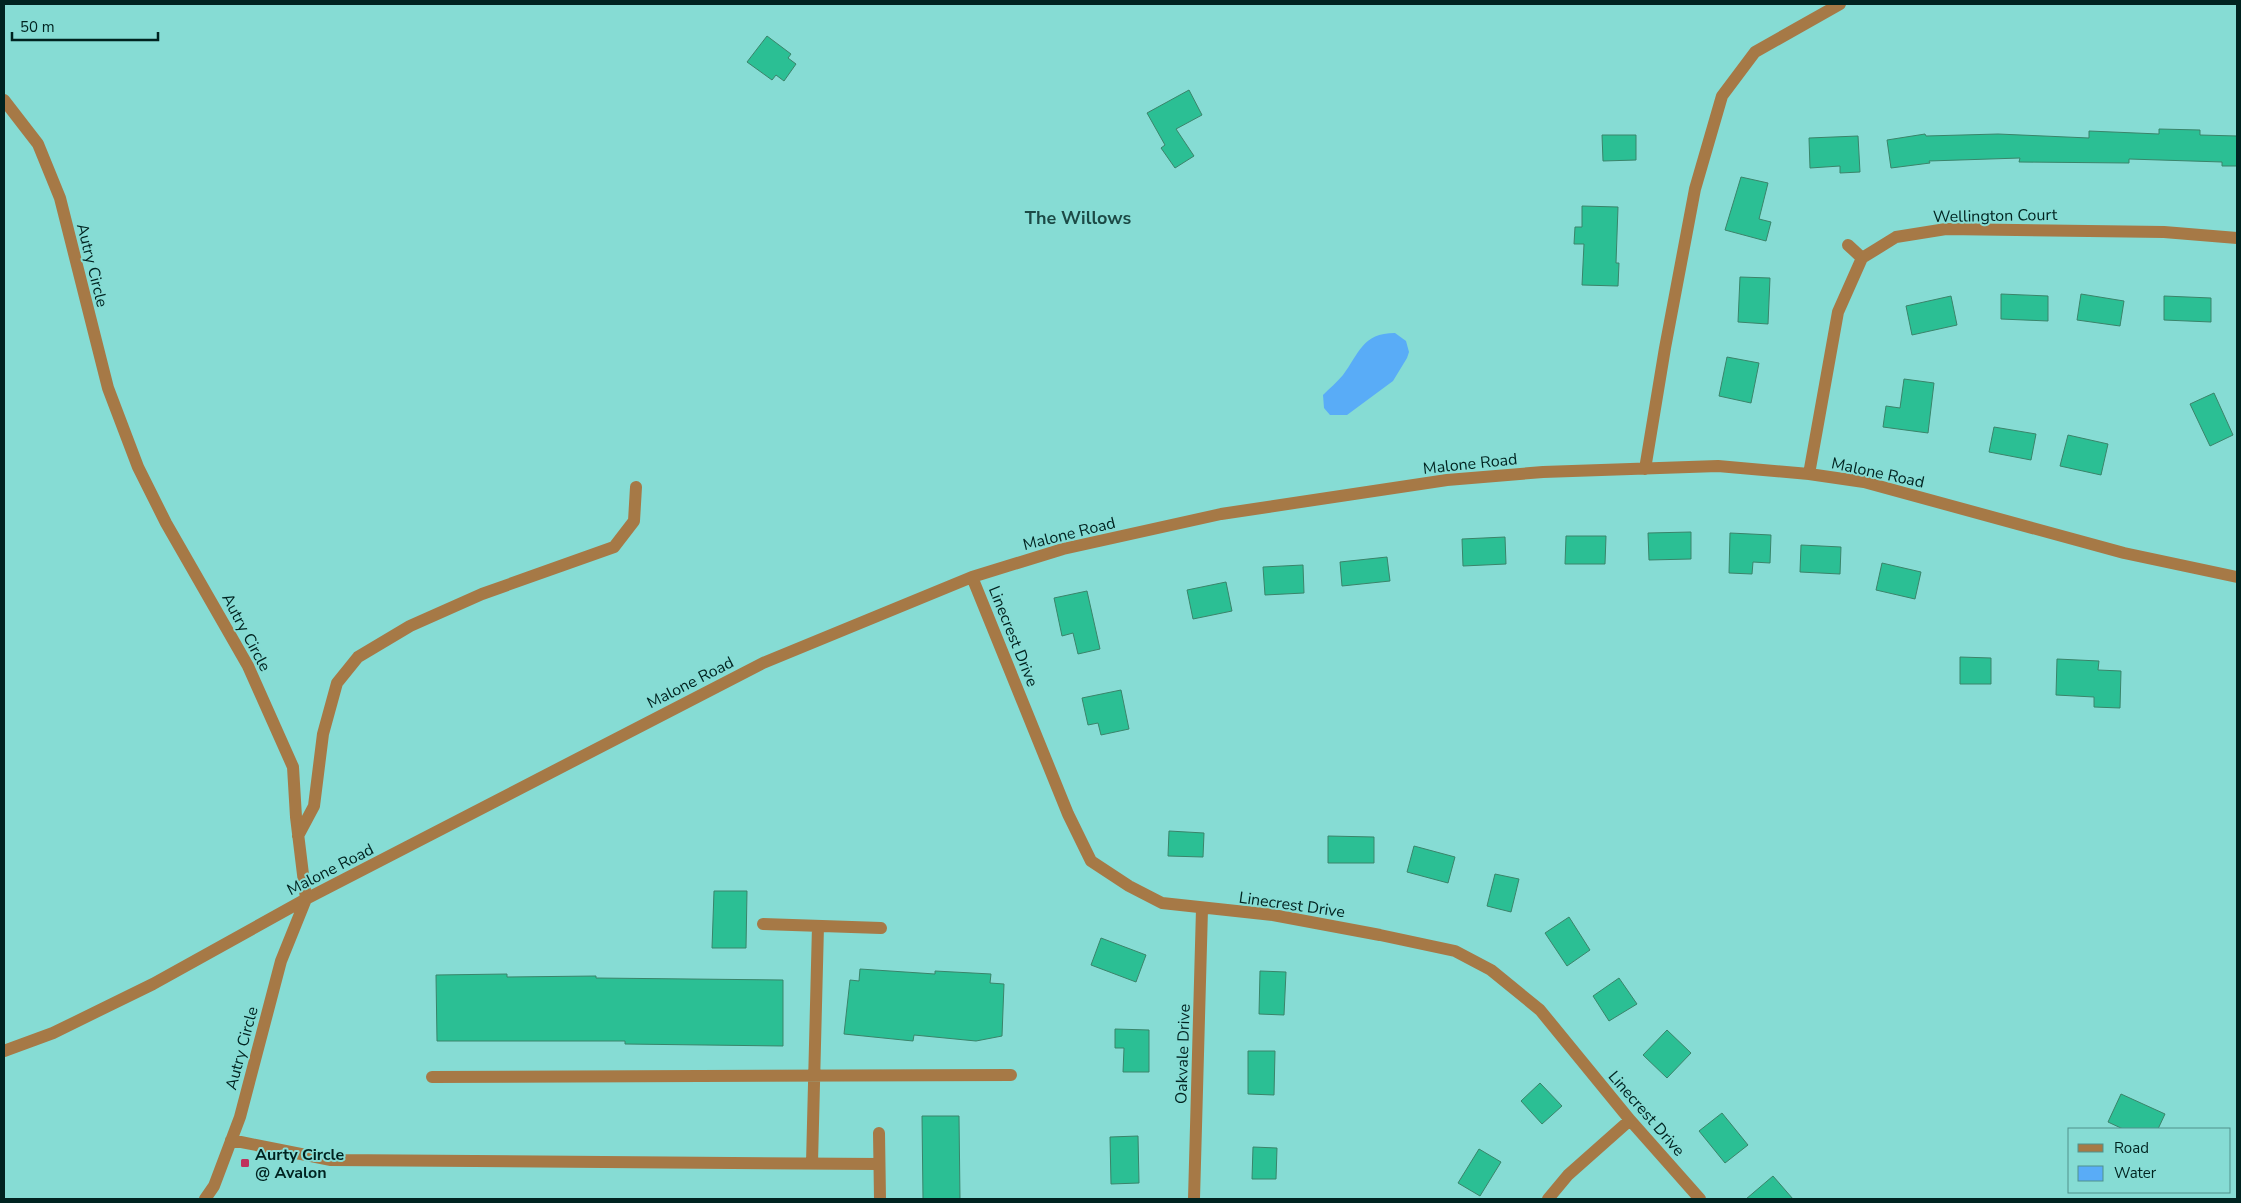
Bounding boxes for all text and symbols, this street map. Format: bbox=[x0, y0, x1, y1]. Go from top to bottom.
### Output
scale bar bbox=[12, 10, 159, 42]
text: 50 m bbox=[20, 17, 55, 37]
street label: Wellington Court bbox=[1933, 204, 2058, 228]
district label: The Willows bbox=[1025, 206, 1131, 230]
street label: Autry Circle bbox=[71, 221, 113, 309]
street label: Malone Road bbox=[1422, 448, 1518, 480]
street label: Malone Road bbox=[1829, 452, 1926, 494]
street label: Malone Road bbox=[1021, 512, 1118, 556]
street label: Linecrest Drive bbox=[983, 583, 1043, 690]
street label: Autry Circle bbox=[216, 590, 276, 675]
street label: Malone Road bbox=[643, 652, 738, 714]
street label: Malone Road bbox=[283, 839, 378, 901]
street label: Linecrest Drive bbox=[1237, 887, 1346, 923]
street label: Autry Circle bbox=[220, 1004, 264, 1092]
street label: Oakvale Drive bbox=[1170, 1004, 1196, 1105]
street label: Linecrest Drive bbox=[1603, 1066, 1690, 1161]
legend bbox=[2068, 1128, 2231, 1193]
text: Road bbox=[2114, 1138, 2149, 1158]
place label: Aurty Circle @ Avalon bbox=[255, 1144, 345, 1184]
marker: Aurty Circle @ Avalon bbox=[239, 1157, 251, 1169]
text: Water bbox=[2114, 1163, 2157, 1183]

